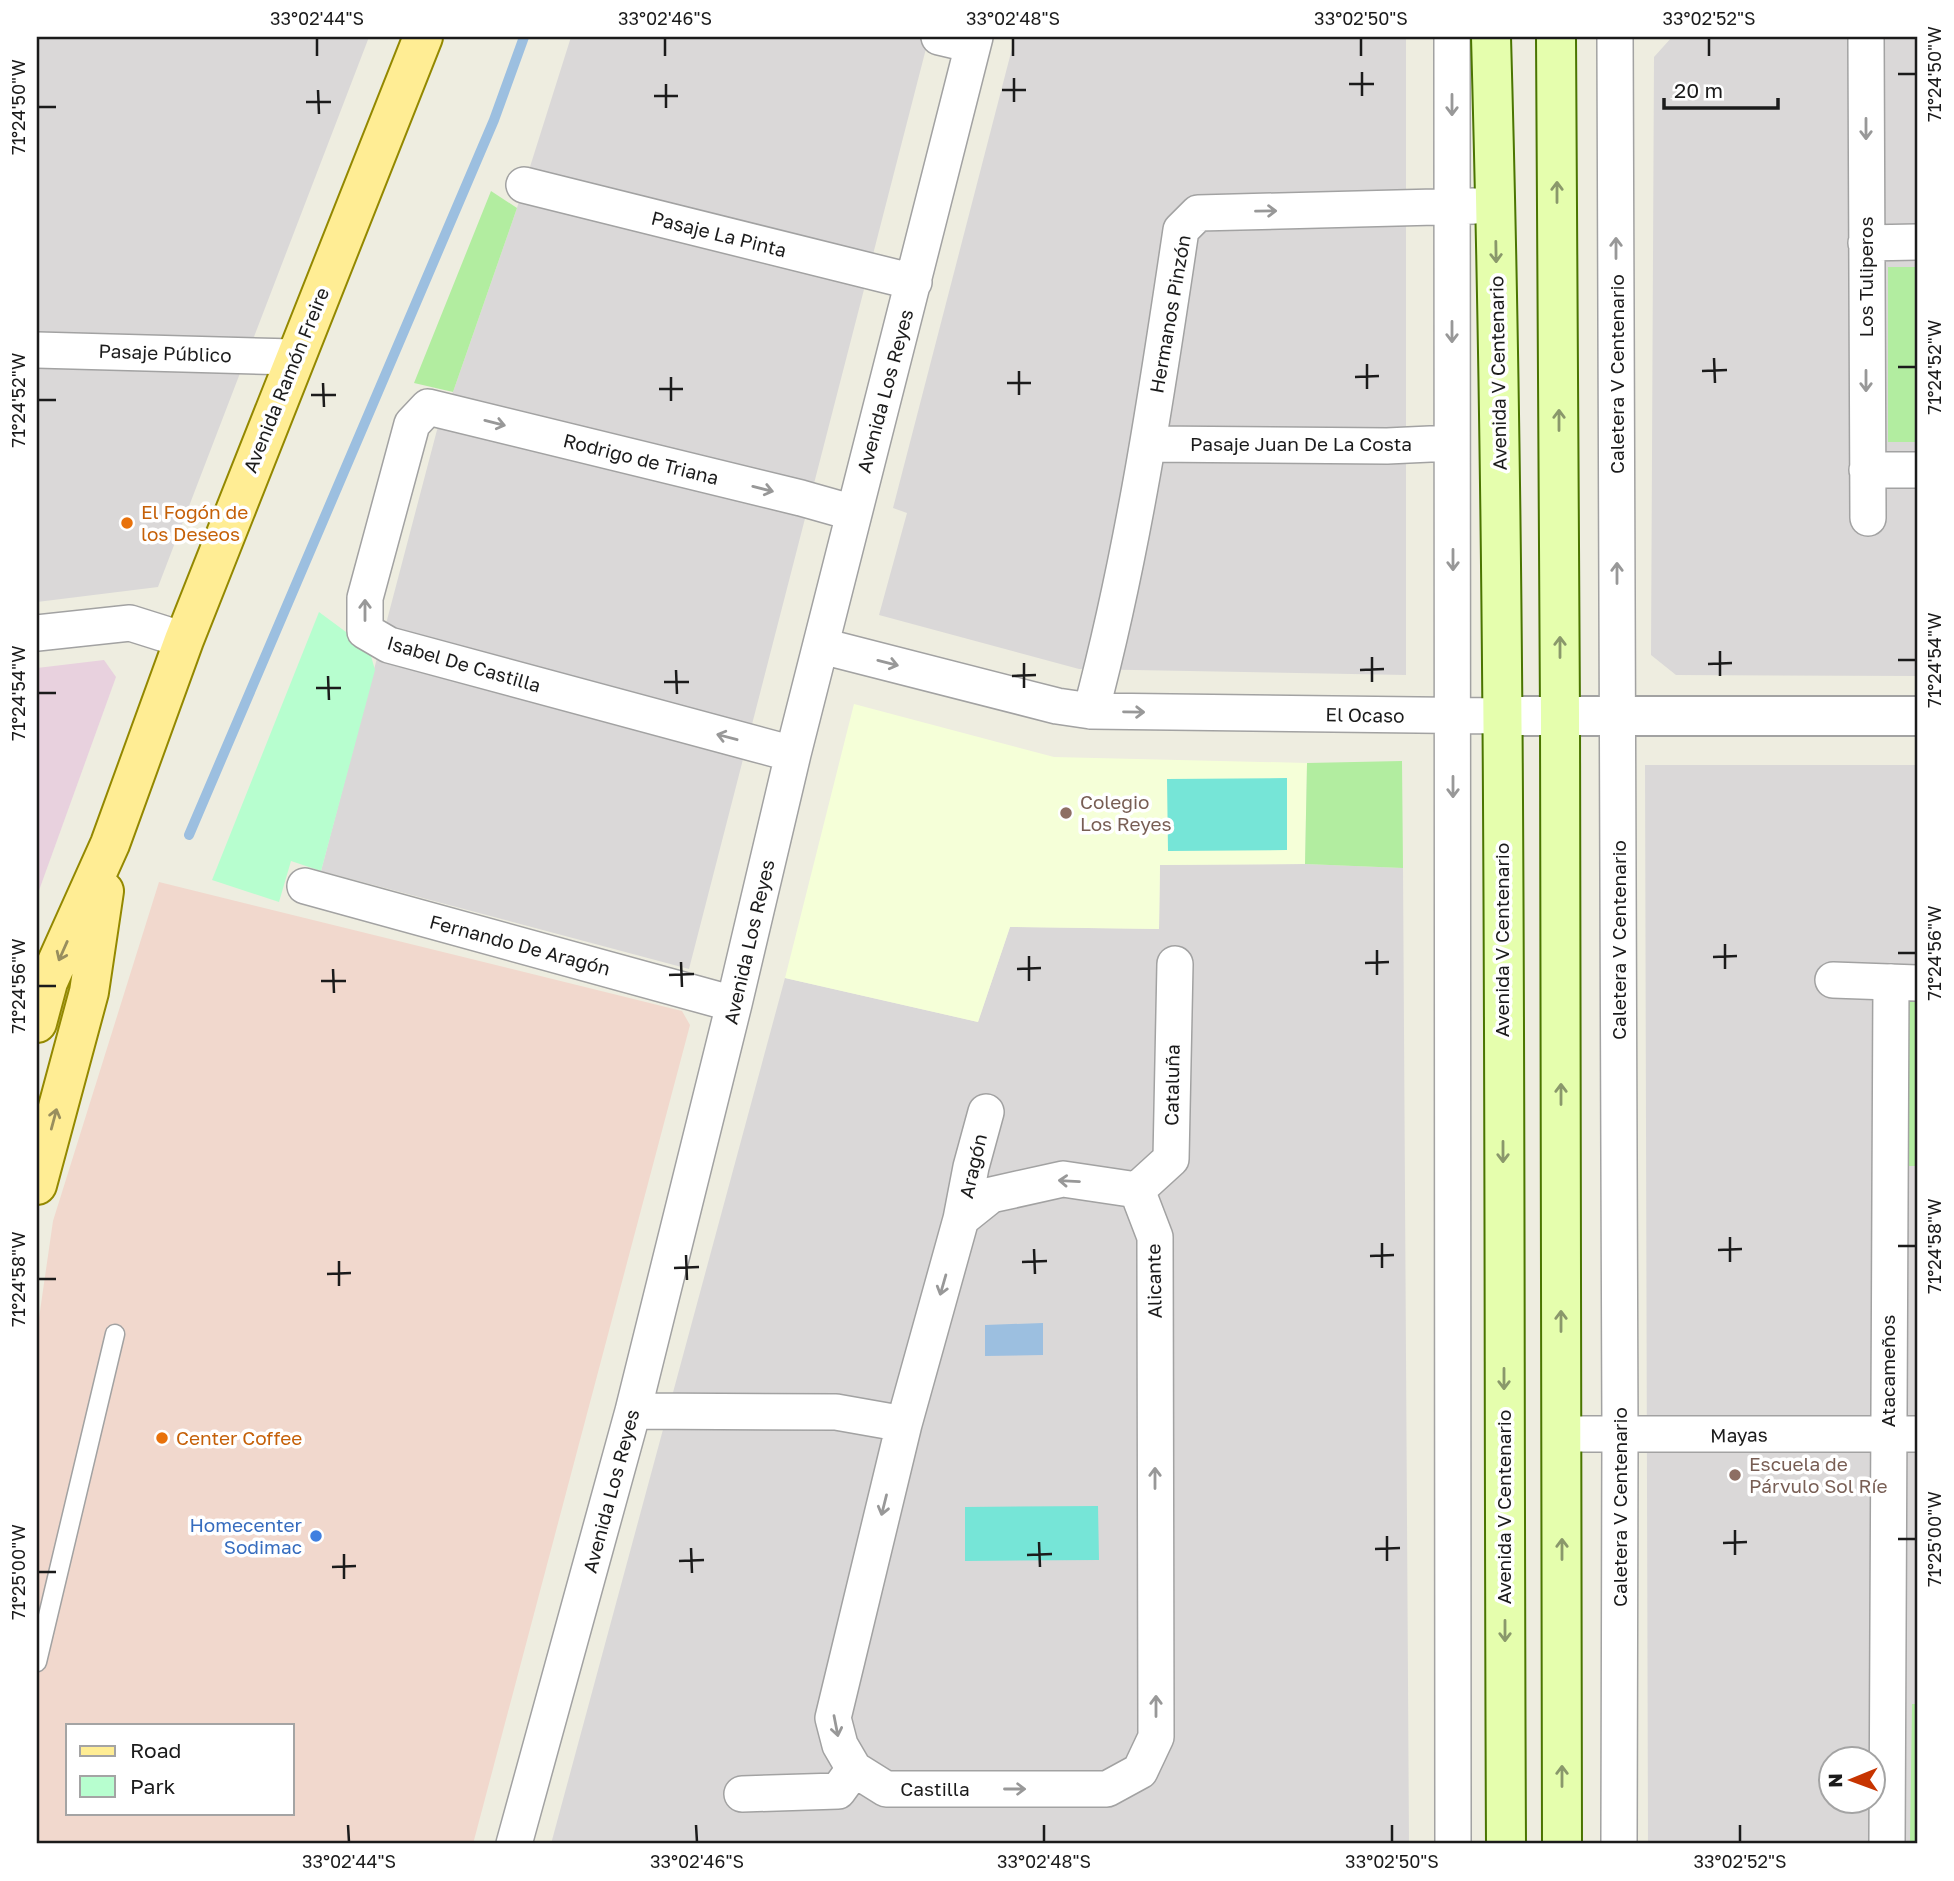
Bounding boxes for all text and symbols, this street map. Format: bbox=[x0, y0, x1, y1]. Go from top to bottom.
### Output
text: 33°02'44"S bbox=[270, 7, 364, 29]
text: 33°02'46"S bbox=[618, 7, 712, 29]
text: 33°02'48"S bbox=[966, 7, 1060, 29]
text: 33°02'50"S bbox=[1314, 7, 1408, 29]
text: 33°02'52"S bbox=[1662, 7, 1756, 29]
text: 71°24'50"W bbox=[1923, 26, 1945, 122]
text: 71°24'50"W bbox=[7, 59, 29, 155]
scale bar bbox=[1664, 66, 1777, 110]
text: 20 m bbox=[1674, 77, 1723, 103]
one-way arrow bbox=[1445, 93, 1459, 116]
one-way arrow bbox=[1859, 118, 1873, 141]
one-way arrow bbox=[1550, 181, 1564, 204]
one-way arrow bbox=[1254, 205, 1277, 218]
street label: Pasaje La Pinta bbox=[649, 206, 789, 261]
street label: Los Tuliperos bbox=[1854, 217, 1877, 338]
street label: Hermanos Pinzón bbox=[1144, 233, 1195, 395]
one-way arrow bbox=[1609, 236, 1623, 259]
one-way arrow bbox=[1490, 240, 1503, 263]
street label: Caletera V Centenario bbox=[1605, 274, 1628, 474]
street label: Avenida V Centenario bbox=[1484, 275, 1511, 471]
street label: Avenida Ramón Freire bbox=[238, 284, 333, 476]
street label: Avenida Los Reyes bbox=[852, 307, 917, 475]
text: 71°24'52"W bbox=[1923, 320, 1945, 414]
one-way arrow bbox=[1445, 321, 1459, 344]
street label: Pasaje Público bbox=[98, 339, 232, 366]
text: 71°24'52"W bbox=[7, 353, 29, 447]
one-way arrow bbox=[1860, 370, 1873, 393]
one-way arrow bbox=[1552, 408, 1565, 431]
one-way arrow bbox=[483, 417, 506, 430]
street label: Rodrigo de Triana bbox=[561, 428, 721, 489]
street label: Pasaje Juan De La Costa bbox=[1190, 432, 1412, 455]
one-way arrow bbox=[751, 483, 774, 496]
place label: El Fogón de los Deseos bbox=[141, 500, 248, 545]
marker: El Fogón de los Deseos bbox=[119, 515, 135, 531]
one-way arrow bbox=[1446, 548, 1460, 571]
one-way arrow bbox=[1611, 562, 1624, 585]
one-way arrow bbox=[358, 599, 372, 622]
text: 71°24'54"W bbox=[1923, 612, 1945, 708]
street label: Isabel De Castilla bbox=[385, 631, 544, 696]
one-way arrow bbox=[1553, 636, 1567, 659]
text: 71°24'54"W bbox=[7, 645, 29, 741]
one-way arrow bbox=[876, 657, 899, 670]
street label: El Ocaso bbox=[1325, 702, 1405, 727]
one-way arrow bbox=[1122, 705, 1145, 719]
one-way arrow bbox=[716, 729, 738, 742]
one-way arrow bbox=[1446, 776, 1460, 799]
place label: Colegio Los Reyes bbox=[1080, 790, 1172, 835]
marker: Colegio Los Reyes bbox=[1058, 805, 1074, 821]
street label: Caletera V Centenario bbox=[1607, 840, 1630, 1040]
street label: Avenida V Centenario bbox=[1490, 843, 1513, 1037]
street label: Avenida Los Reyes bbox=[718, 857, 779, 1027]
text: 71°24'56"W bbox=[1923, 905, 1945, 1001]
street label: Fernando De Aragón bbox=[427, 909, 613, 980]
text: 71°24'56"W bbox=[7, 938, 29, 1034]
one-way arrow bbox=[56, 939, 69, 961]
street label: Cataluña bbox=[1159, 1044, 1184, 1126]
one-way arrow bbox=[1554, 1082, 1568, 1105]
one-way arrow bbox=[49, 1108, 62, 1130]
street label: Aragón bbox=[954, 1131, 991, 1200]
one-way arrow bbox=[1496, 1140, 1510, 1163]
one-way arrow bbox=[1058, 1175, 1081, 1188]
text: 71°24'58"W bbox=[1923, 1198, 1945, 1294]
text: 71°24'58"W bbox=[7, 1231, 29, 1327]
street label: Alicante bbox=[1141, 1243, 1166, 1319]
one-way arrow bbox=[935, 1274, 948, 1296]
one-way arrow bbox=[1555, 1310, 1568, 1333]
street label: Atacameños bbox=[1876, 1315, 1899, 1427]
one-way arrow bbox=[1497, 1367, 1511, 1390]
street label: Avenida Los Reyes bbox=[578, 1407, 643, 1575]
street label: Caletera V Centenario bbox=[1608, 1407, 1631, 1607]
street label: Avenida V Centenario bbox=[1492, 1410, 1515, 1604]
street label: Mayas bbox=[1710, 1422, 1768, 1447]
place label: Center Coffee bbox=[176, 1426, 302, 1449]
marker: Center Coffee bbox=[154, 1430, 170, 1446]
place label: Escuela de Párvulo Sol Ríe bbox=[1749, 1452, 1888, 1497]
one-way arrow bbox=[1148, 1467, 1162, 1490]
marker: Escuela de Párvulo Sol Ríe bbox=[1727, 1467, 1743, 1483]
text: 71°25'00"W bbox=[1923, 1491, 1945, 1587]
one-way arrow bbox=[877, 1493, 890, 1516]
place label: Homecenter Sodimac bbox=[189, 1513, 303, 1558]
text: 71°25'00"W bbox=[7, 1524, 29, 1620]
marker: Homecenter Sodimac bbox=[308, 1528, 324, 1544]
one-way arrow bbox=[1555, 1537, 1569, 1560]
one-way arrow bbox=[1498, 1619, 1512, 1642]
one-way arrow bbox=[1149, 1695, 1162, 1718]
one-way arrow bbox=[830, 1714, 843, 1737]
legend bbox=[66, 1724, 294, 1814]
text: Road bbox=[130, 1737, 181, 1763]
north arrow bbox=[1818, 1744, 1888, 1814]
one-way arrow bbox=[1555, 1765, 1569, 1788]
text: Park bbox=[130, 1773, 176, 1799]
text: N bbox=[1823, 1773, 1846, 1788]
street label: Castilla bbox=[900, 1777, 970, 1800]
one-way arrow bbox=[1003, 1782, 1026, 1796]
text: 33°02'44"S bbox=[302, 1850, 396, 1872]
text: 33°02'46"S bbox=[650, 1850, 744, 1872]
text: 33°02'48"S bbox=[997, 1850, 1091, 1872]
text: 33°02'50"S bbox=[1345, 1850, 1439, 1872]
text: 33°02'52"S bbox=[1693, 1850, 1787, 1872]

